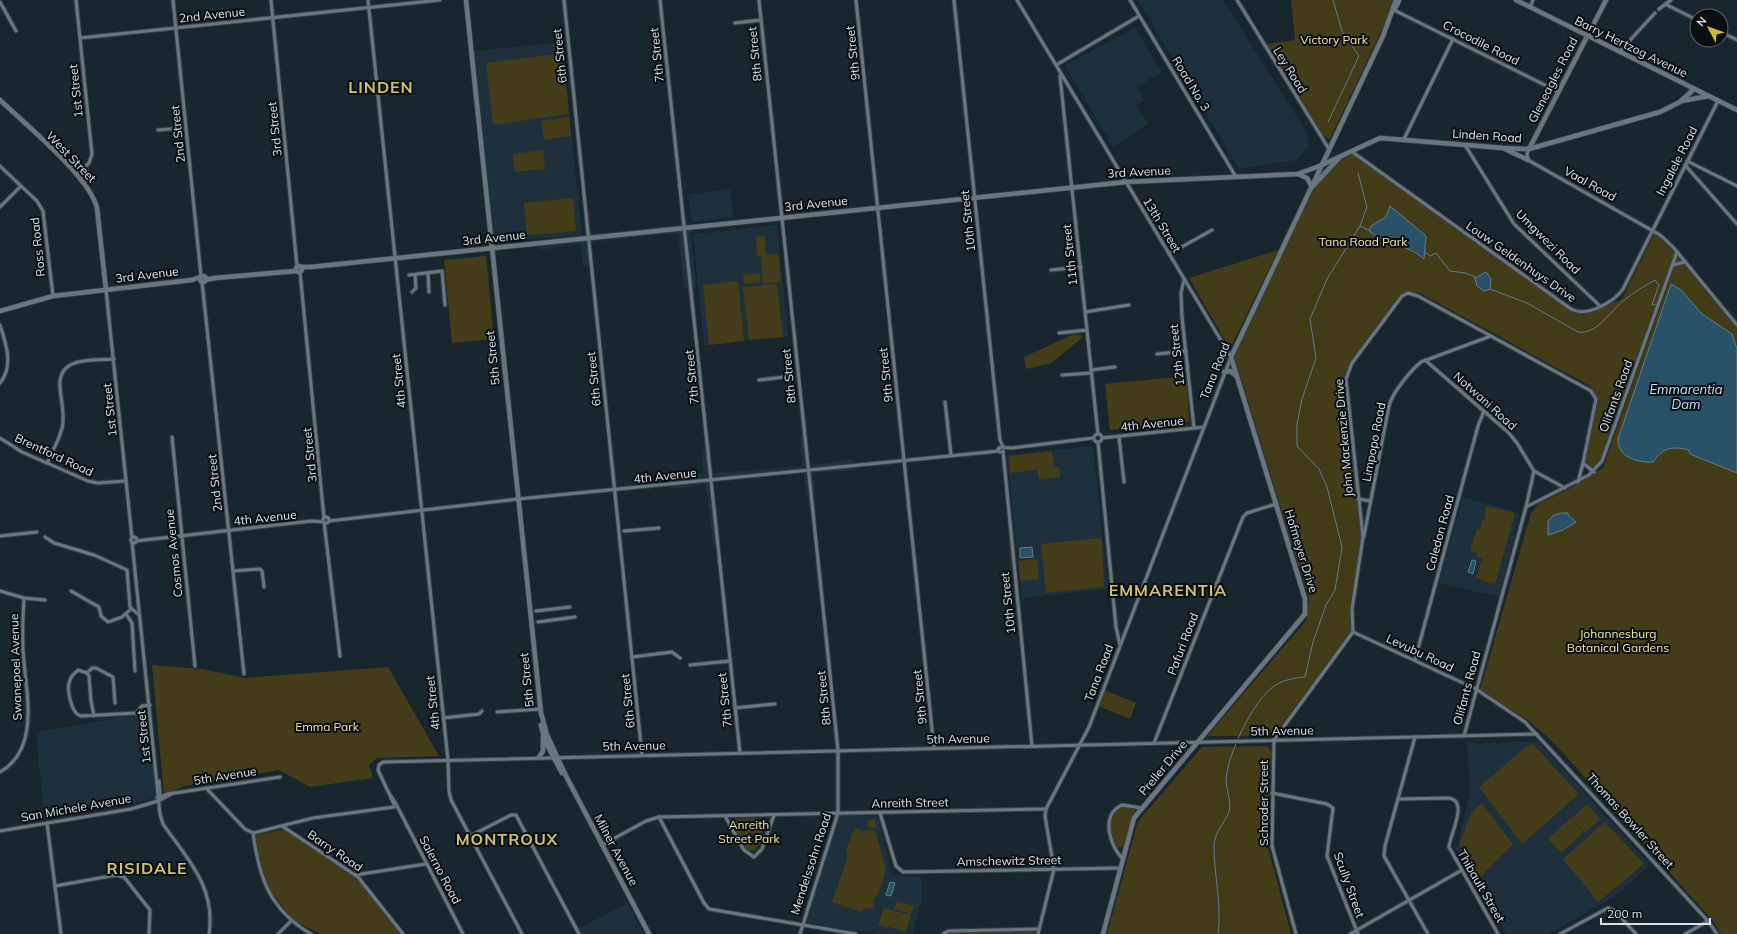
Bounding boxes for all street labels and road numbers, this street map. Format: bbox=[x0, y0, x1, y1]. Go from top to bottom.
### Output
street label: 2nd Avenue bbox=[178, 4, 246, 25]
street label: Barry Hertzog Avenue bbox=[1572, 13, 1690, 80]
street label: Crocodile Road bbox=[1440, 17, 1522, 68]
street label: 9th Street bbox=[842, 25, 863, 81]
street label: 8th Street bbox=[744, 26, 765, 82]
street label: 7th Street bbox=[646, 27, 667, 83]
street label: 6th Street bbox=[549, 28, 570, 84]
street label: Gleneagles Road bbox=[1525, 34, 1581, 125]
street label: Ley Road bbox=[1270, 44, 1311, 96]
street label: Road No. 3 bbox=[1169, 54, 1214, 114]
street label: 1st Street bbox=[65, 64, 86, 118]
street label: 3rd Street bbox=[264, 101, 285, 157]
street label: 2nd Street bbox=[167, 105, 188, 164]
street label: Ingalele Road bbox=[1653, 124, 1700, 198]
street label: Linden Road bbox=[1452, 126, 1522, 145]
street label: West Street bbox=[43, 128, 100, 185]
street label: 3rd Avenue bbox=[1107, 162, 1171, 181]
street label: Vaal Road bbox=[1561, 163, 1619, 204]
street label: 10th Street bbox=[957, 189, 978, 253]
street label: 3rd Avenue bbox=[784, 193, 848, 214]
street label: 13th Street bbox=[1140, 194, 1185, 255]
street label: Umgwezi Road bbox=[1513, 206, 1584, 277]
street label: Ross Road bbox=[27, 217, 48, 277]
street label: Louw Geldenhuys Drive bbox=[1463, 218, 1579, 305]
street label: 11th Street bbox=[1059, 223, 1080, 287]
street label: 3rd Avenue bbox=[462, 227, 526, 248]
street label: 3rd Avenue bbox=[114, 263, 179, 286]
street label: 12th Street bbox=[1166, 323, 1187, 387]
street label: 5th Street bbox=[482, 330, 503, 386]
street label: Tana Road bbox=[1196, 340, 1233, 402]
street label: 9th Street bbox=[875, 347, 896, 403]
street label: 8th Street bbox=[778, 348, 799, 404]
street label: 7th Street bbox=[681, 349, 702, 405]
street label: 6th Street bbox=[583, 351, 604, 407]
street label: 4th Street bbox=[388, 353, 409, 409]
street label: Olifants Road bbox=[1595, 358, 1636, 434]
street label: Notwani Road bbox=[1451, 368, 1520, 433]
street label: John Mackenzie Drive bbox=[1331, 378, 1356, 498]
street label: 1st Street bbox=[99, 383, 120, 437]
street label: Limpopo Road bbox=[1358, 401, 1389, 483]
street label: 4th Avenue bbox=[1120, 413, 1184, 434]
street label: 3rd Street bbox=[299, 427, 320, 483]
street label: Brentford Road bbox=[13, 430, 96, 479]
street label: 2nd Street bbox=[204, 454, 225, 513]
street label: 4th Avenue bbox=[633, 465, 697, 486]
street label: Caledon Road bbox=[1422, 493, 1457, 573]
street label: 4th Avenue bbox=[233, 507, 297, 528]
street label: Hofmeyer Drive bbox=[1282, 507, 1321, 594]
street label: Cosmos Avenue bbox=[161, 508, 186, 598]
street label: 10th Street bbox=[997, 571, 1018, 635]
street label: Pafuri Road bbox=[1164, 611, 1201, 677]
street label: Swanepoel Avenue bbox=[6, 613, 25, 721]
street label: Levubu Road bbox=[1384, 630, 1456, 675]
street label: Tana Road bbox=[1081, 642, 1116, 704]
street label: Olifants Road bbox=[1449, 649, 1484, 726]
street label: 5th Street bbox=[516, 652, 537, 708]
street label: 9th Street bbox=[909, 669, 930, 725]
street label: 8th Street bbox=[813, 670, 834, 726]
street label: 7th Street bbox=[714, 672, 735, 728]
street label: 6th Street bbox=[617, 673, 638, 729]
street label: 4th Street bbox=[422, 675, 443, 731]
street label: 1st Street bbox=[133, 710, 154, 764]
street label: 5th Avenue bbox=[1250, 722, 1314, 739]
street label: 5th Avenue bbox=[926, 730, 990, 747]
street label: 5th Avenue bbox=[602, 737, 666, 754]
street label: Preller Drive bbox=[1135, 737, 1190, 798]
street label: Schroder Street bbox=[1256, 760, 1271, 846]
street label: 5th Avenue bbox=[192, 763, 257, 788]
street label: Thomas Bowler Street bbox=[1584, 770, 1677, 872]
street label: San Michele Avenue bbox=[20, 790, 132, 825]
street label: Anreith Street bbox=[871, 794, 949, 811]
street label: Milner Avenue bbox=[591, 811, 642, 888]
street label: Mendelssohn Road bbox=[787, 811, 834, 916]
street label: Barry Road bbox=[305, 827, 366, 875]
street label: Salerno Road bbox=[416, 833, 465, 906]
street label: Thibault Street bbox=[1454, 847, 1508, 925]
street label: Scully Street bbox=[1331, 850, 1368, 920]
street label: Amschewitz Street bbox=[956, 852, 1061, 869]

